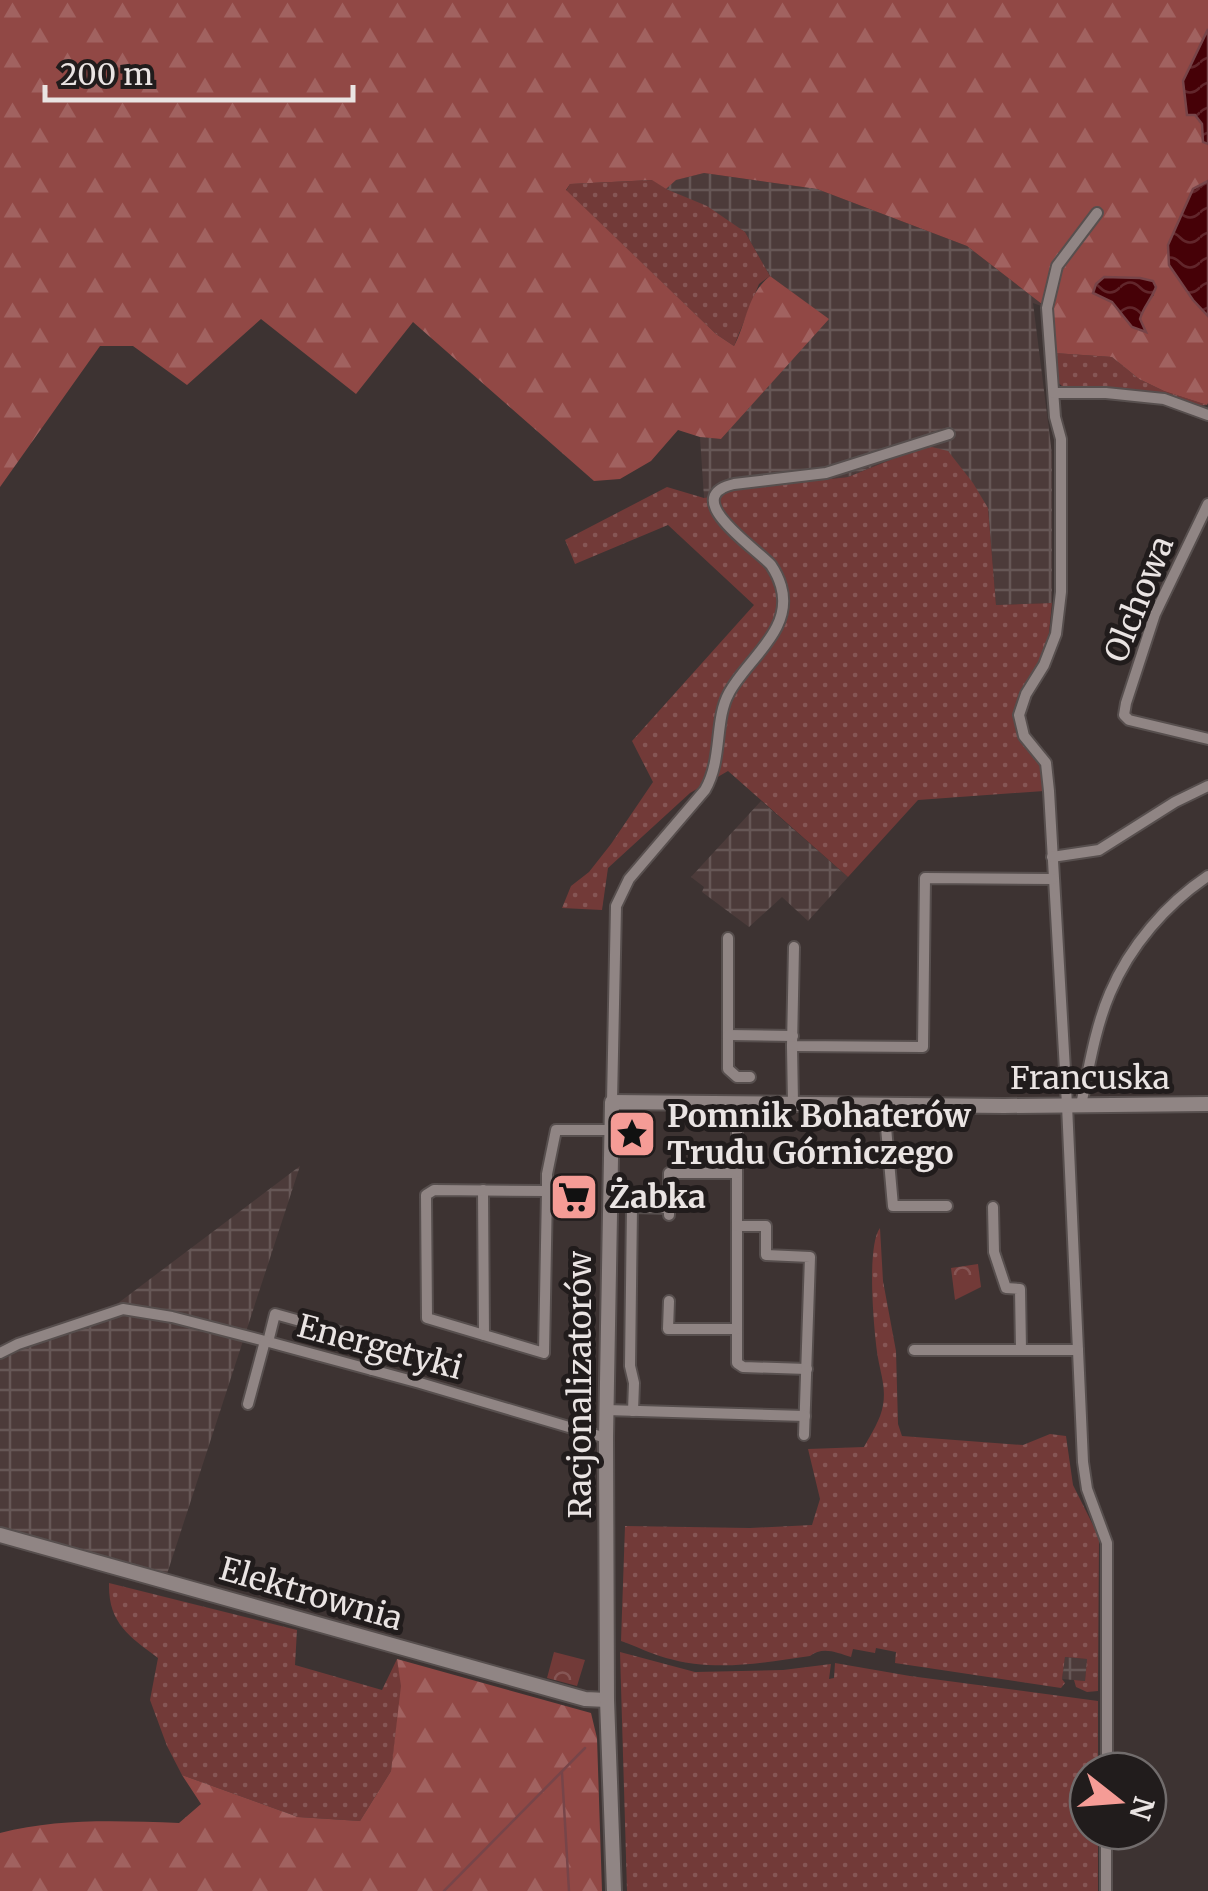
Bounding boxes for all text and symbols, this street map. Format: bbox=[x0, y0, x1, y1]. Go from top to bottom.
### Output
scale bar bbox=[45, 40, 352, 102]
text: 200 m bbox=[60, 55, 153, 93]
street label: Olchowa bbox=[1096, 530, 1182, 668]
street label: Francuska bbox=[1010, 1058, 1170, 1098]
place label: Pomnik Bohaterów Trudu Górniczego bbox=[667, 1096, 971, 1173]
place icon: Pomnik Bohaterów Trudu Górniczego bbox=[606, 1108, 658, 1160]
supermarket icon: Żabka bbox=[548, 1171, 600, 1223]
place label: Żabka bbox=[609, 1177, 706, 1217]
street label: Racjonalizatorów bbox=[560, 1250, 600, 1519]
street label: Energetyki bbox=[293, 1306, 467, 1388]
street label: Elektrownia bbox=[215, 1549, 407, 1639]
north arrow bbox=[1068, 1751, 1168, 1851]
text: N bbox=[1121, 1792, 1162, 1824]

